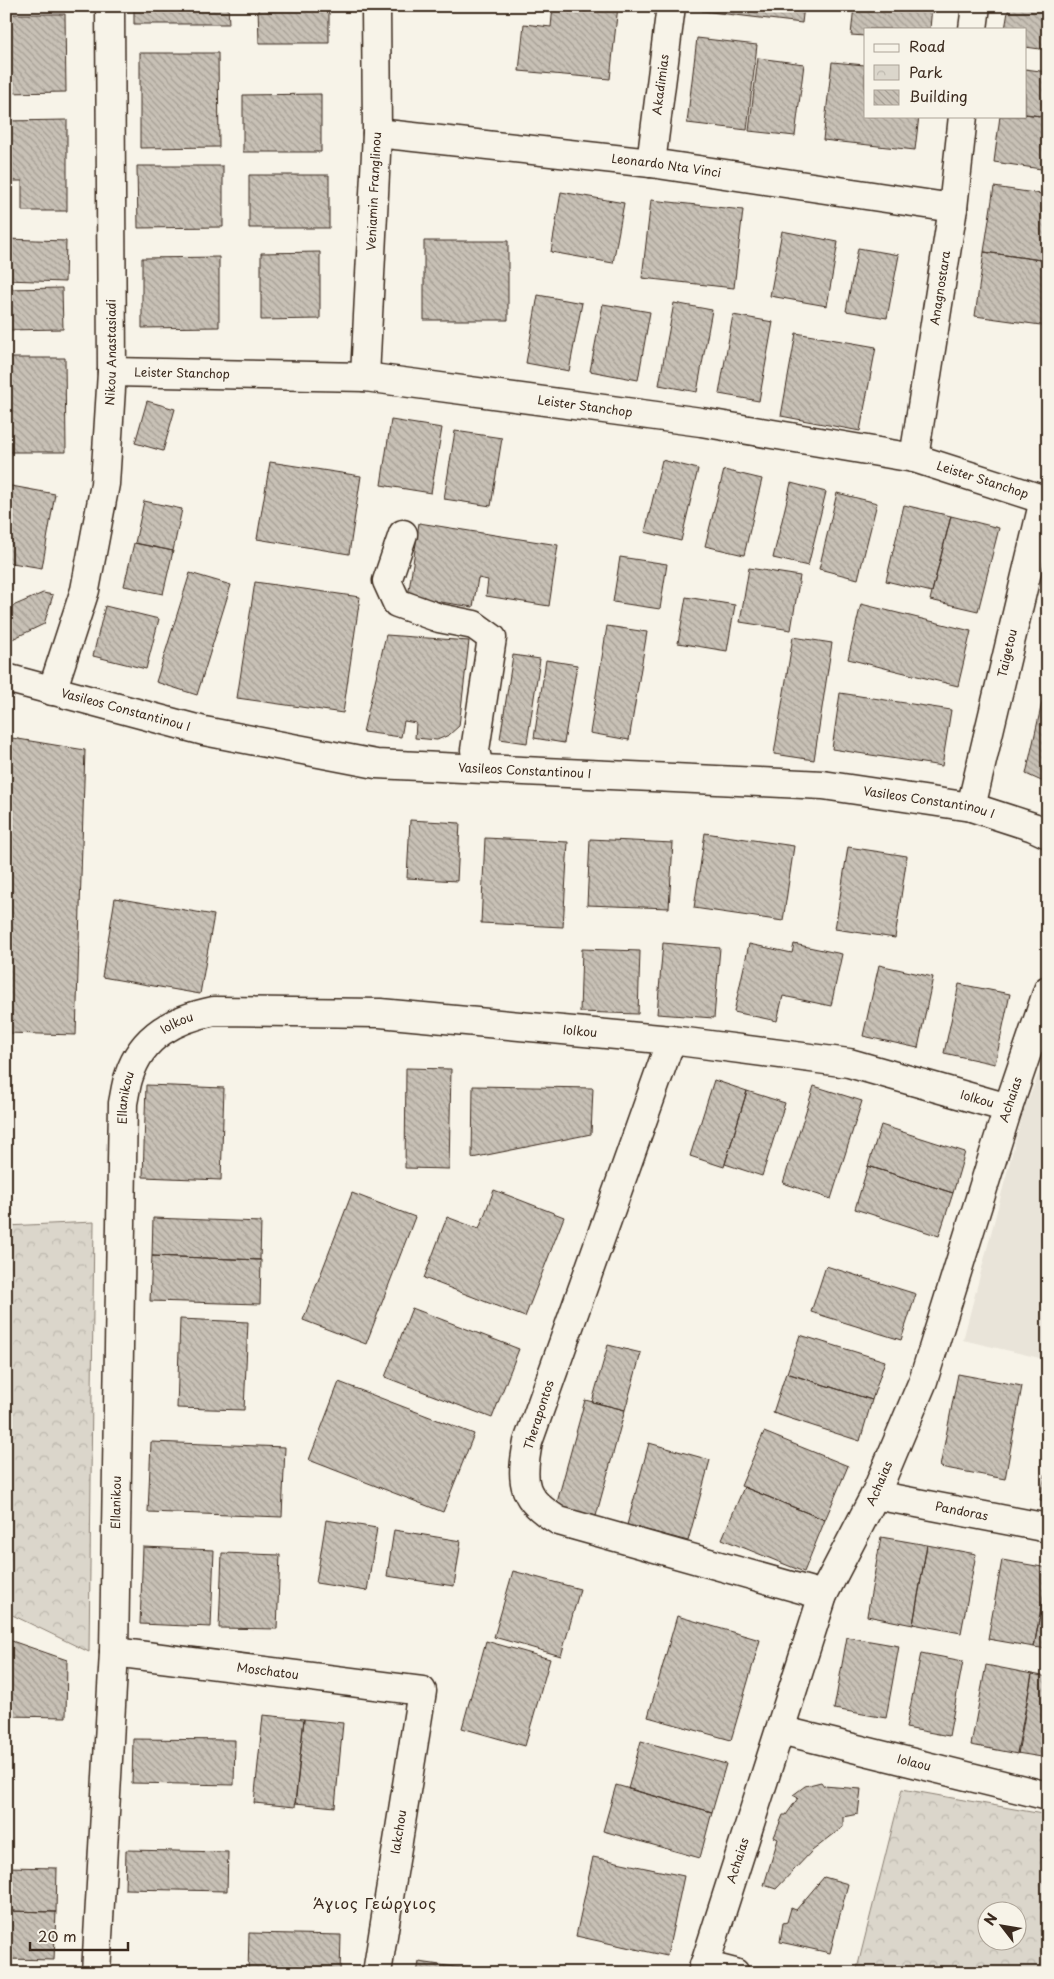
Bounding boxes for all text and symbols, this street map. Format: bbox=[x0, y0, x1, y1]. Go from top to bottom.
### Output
legend bbox=[864, 28, 1026, 118]
text: Road bbox=[909, 34, 945, 57]
street label: Akadimias bbox=[647, 53, 673, 116]
text: Park bbox=[909, 60, 943, 83]
text: Building bbox=[909, 84, 968, 107]
street label: Veniamin Franglinou bbox=[361, 131, 385, 251]
street label: Leonardo Nta Vinci bbox=[610, 149, 722, 181]
street label: Anagnostara bbox=[925, 249, 954, 326]
street label: Nikou Anastasiadi bbox=[100, 299, 120, 406]
street label: Leister Stanchop bbox=[134, 362, 230, 382]
street label: Leister Stanchop bbox=[536, 390, 634, 421]
street label: Leister Stanchop bbox=[934, 456, 1031, 502]
street label: Taigetou bbox=[992, 627, 1021, 679]
street label: Vasileos Constantinou I bbox=[59, 683, 193, 735]
street label: Vasileos Constantinou I bbox=[458, 758, 592, 782]
street label: Vasileos Constantinou I bbox=[862, 781, 997, 822]
street label: Iolkou bbox=[156, 1007, 195, 1038]
street label: Iolkou bbox=[562, 1020, 598, 1041]
street label: Ellanikou bbox=[113, 1069, 138, 1124]
street label: Achaias bbox=[994, 1074, 1026, 1124]
street label: Iolkou bbox=[958, 1085, 996, 1112]
street label: Therapontos bbox=[518, 1377, 558, 1452]
street label: Achaias bbox=[861, 1458, 896, 1508]
street label: Ellanikou bbox=[106, 1476, 125, 1529]
street label: Pandoras bbox=[933, 1497, 990, 1524]
street label: Moschatou bbox=[236, 1658, 300, 1683]
street label: Iolaou bbox=[895, 1749, 933, 1775]
street label: Iakchou bbox=[386, 1808, 410, 1855]
street label: Achaias bbox=[721, 1835, 753, 1885]
district label: Άγιος Γεώργιος bbox=[313, 1891, 437, 1914]
north arrow bbox=[976, 1902, 1026, 1952]
text: N bbox=[979, 1909, 1002, 1929]
scale bar bbox=[30, 1919, 128, 1951]
text: 20 m bbox=[38, 1924, 77, 1947]

